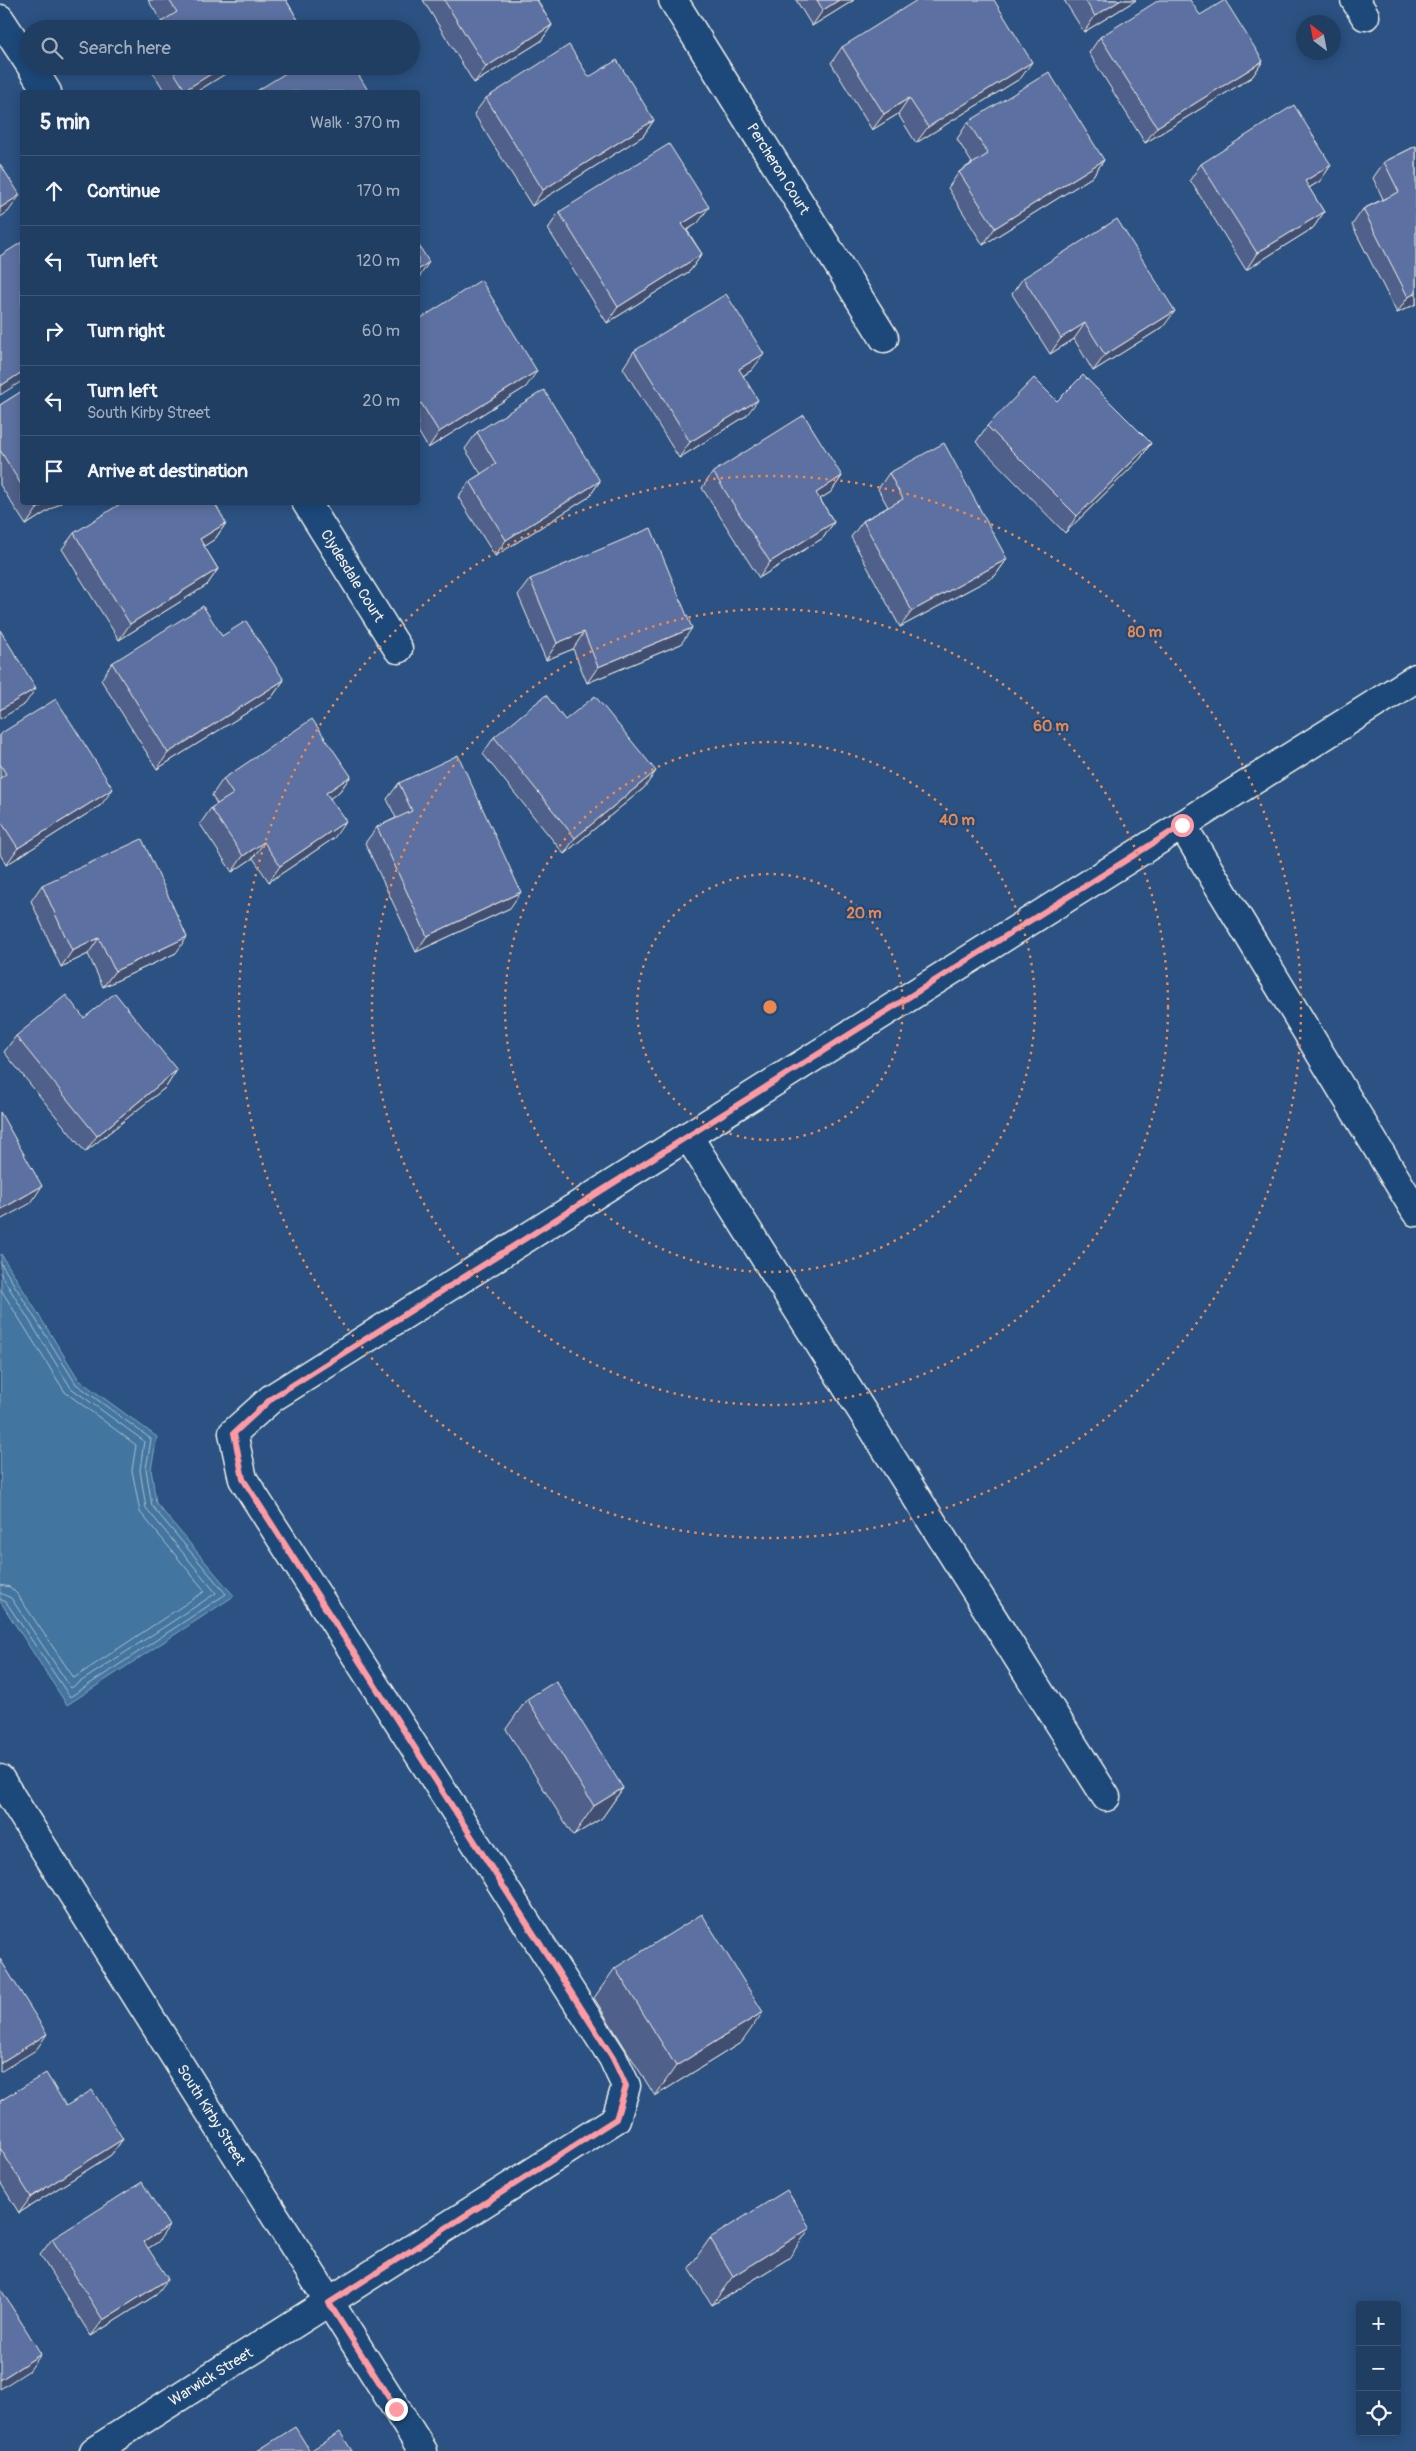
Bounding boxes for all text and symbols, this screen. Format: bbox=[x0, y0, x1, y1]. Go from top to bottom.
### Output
north arrow bbox=[1296, 15, 1341, 60]
search box bbox=[20, 20, 420, 75]
icon: search bbox=[38, 34, 66, 62]
text: Search here bbox=[78, 36, 171, 60]
text: 5 min bbox=[40, 109, 90, 136]
text: Walk · 370 m bbox=[310, 113, 400, 133]
street label: Percheron Court bbox=[742, 120, 814, 219]
icon: ahead bbox=[40, 177, 68, 205]
text: Continue bbox=[87, 179, 160, 203]
text: 170 m bbox=[357, 181, 400, 201]
icon: left bbox=[40, 247, 68, 275]
text: Turn left bbox=[87, 249, 157, 273]
text: 120 m bbox=[356, 251, 400, 271]
icon: right bbox=[40, 317, 68, 345]
text: Turn right bbox=[87, 319, 165, 343]
text: 60 m bbox=[362, 321, 400, 341]
text: Turn left bbox=[87, 379, 157, 403]
icon: left bbox=[40, 387, 68, 415]
text: 20 m bbox=[362, 391, 400, 411]
text: South Kirby Street bbox=[87, 403, 210, 423]
icon: arrive bbox=[40, 457, 68, 485]
text: Arrive at destination bbox=[87, 459, 248, 483]
street label: Clydesdale Court bbox=[316, 526, 389, 627]
text: 80 m bbox=[1128, 623, 1162, 642]
text: 60 m bbox=[1033, 717, 1069, 736]
text: 40 m bbox=[939, 811, 975, 830]
route start bbox=[1171, 814, 1194, 837]
text: 20 m bbox=[846, 904, 882, 923]
centre of rings bbox=[761, 998, 779, 1016]
street label: South Kirby Street bbox=[172, 2061, 250, 2170]
map controls bbox=[1356, 2301, 1401, 2436]
button: + bbox=[1356, 2301, 1401, 2346]
street label: Warwick Street bbox=[165, 2343, 257, 2410]
button: − bbox=[1356, 2346, 1401, 2391]
button: locate bbox=[1356, 2391, 1401, 2436]
route end bbox=[385, 2398, 408, 2421]

